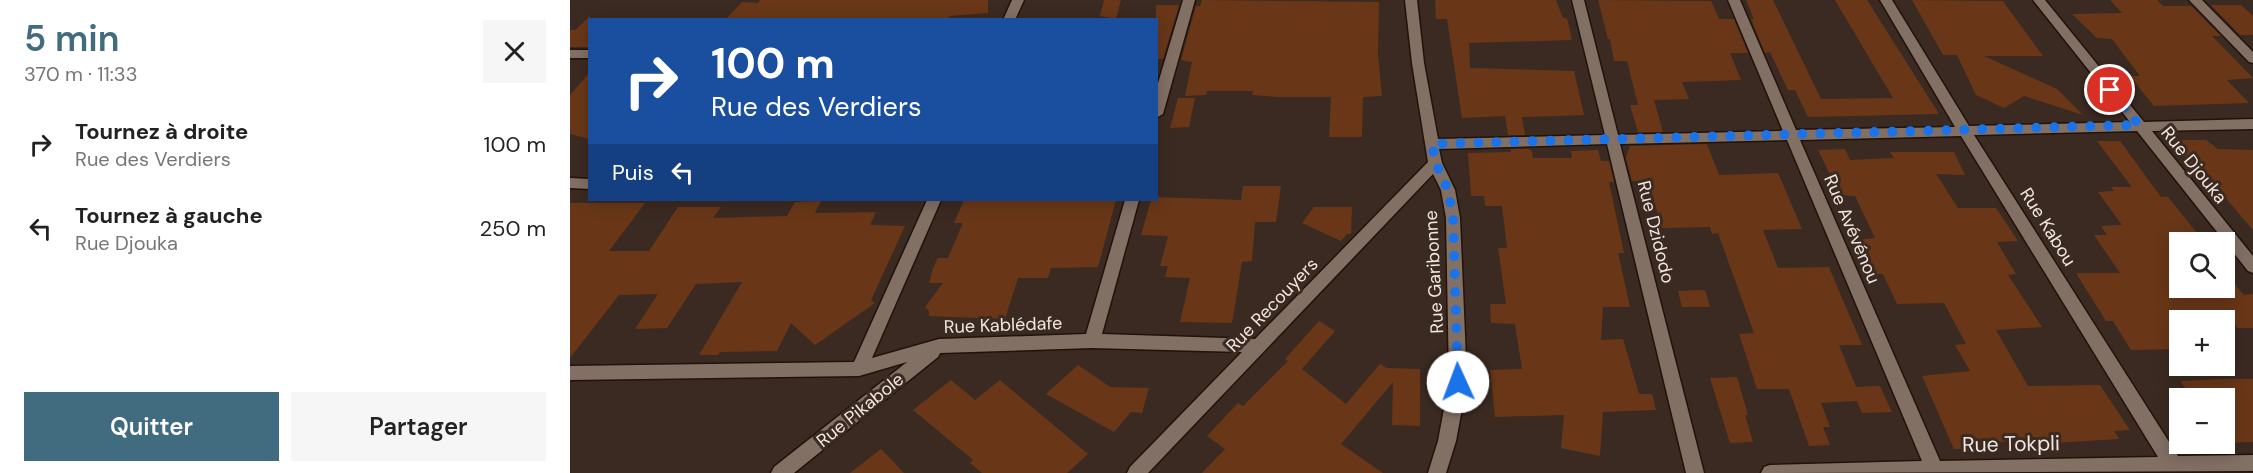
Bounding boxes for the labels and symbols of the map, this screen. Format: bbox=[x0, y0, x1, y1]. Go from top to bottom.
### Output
pin bbox=[2084, 64, 2135, 115]
street label: Rue Djouka bbox=[2156, 121, 2232, 209]
street label: Rue Avévénou bbox=[1818, 171, 1886, 287]
street label: Rue Dzidodo bbox=[1632, 178, 1680, 286]
street label: Rue Kabou bbox=[2014, 183, 2082, 271]
street label: Rue Garibonne bbox=[1419, 210, 1449, 334]
street label: Rue Recouyers bbox=[1221, 253, 1323, 357]
street label: Rue Kablédafe bbox=[943, 311, 1063, 339]
position arrow bbox=[1426, 350, 1490, 414]
street label: Rue Pikabole bbox=[811, 367, 909, 453]
street label: Rue Tokpli bbox=[1962, 429, 2060, 459]

